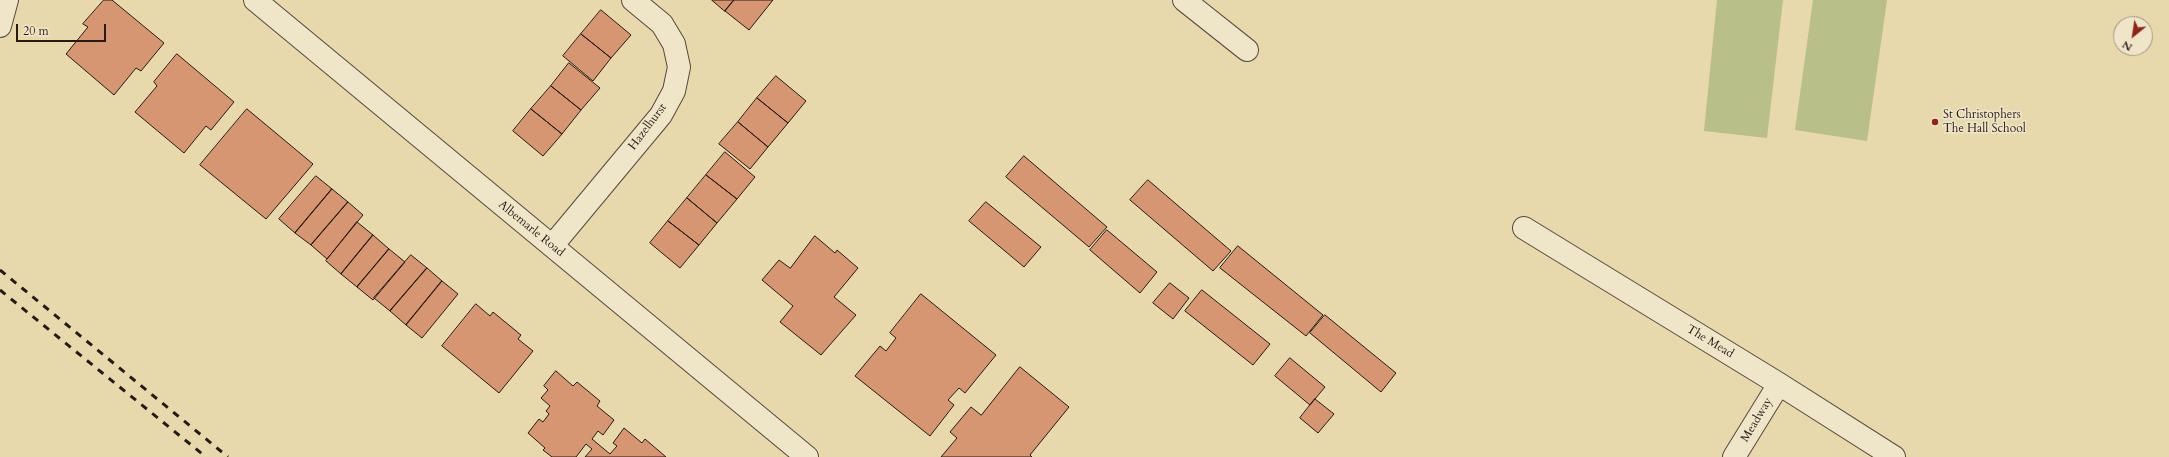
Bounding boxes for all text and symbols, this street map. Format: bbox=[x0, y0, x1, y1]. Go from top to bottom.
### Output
scale bar bbox=[18, 16, 108, 42]
north arrow bbox=[2113, 16, 2153, 56]
text: 20 m bbox=[23, 23, 49, 39]
text: N bbox=[2119, 37, 2135, 55]
street label: Hazelhurst bbox=[626, 101, 670, 153]
place label: St Christophers The Hall School bbox=[1943, 108, 2026, 136]
marker: St Christophers The Hall School bbox=[1930, 117, 1940, 127]
street label: Albemarle Road bbox=[495, 198, 567, 260]
street label: The Mead bbox=[1684, 322, 1736, 362]
street label: Meadway bbox=[1738, 395, 1776, 445]

